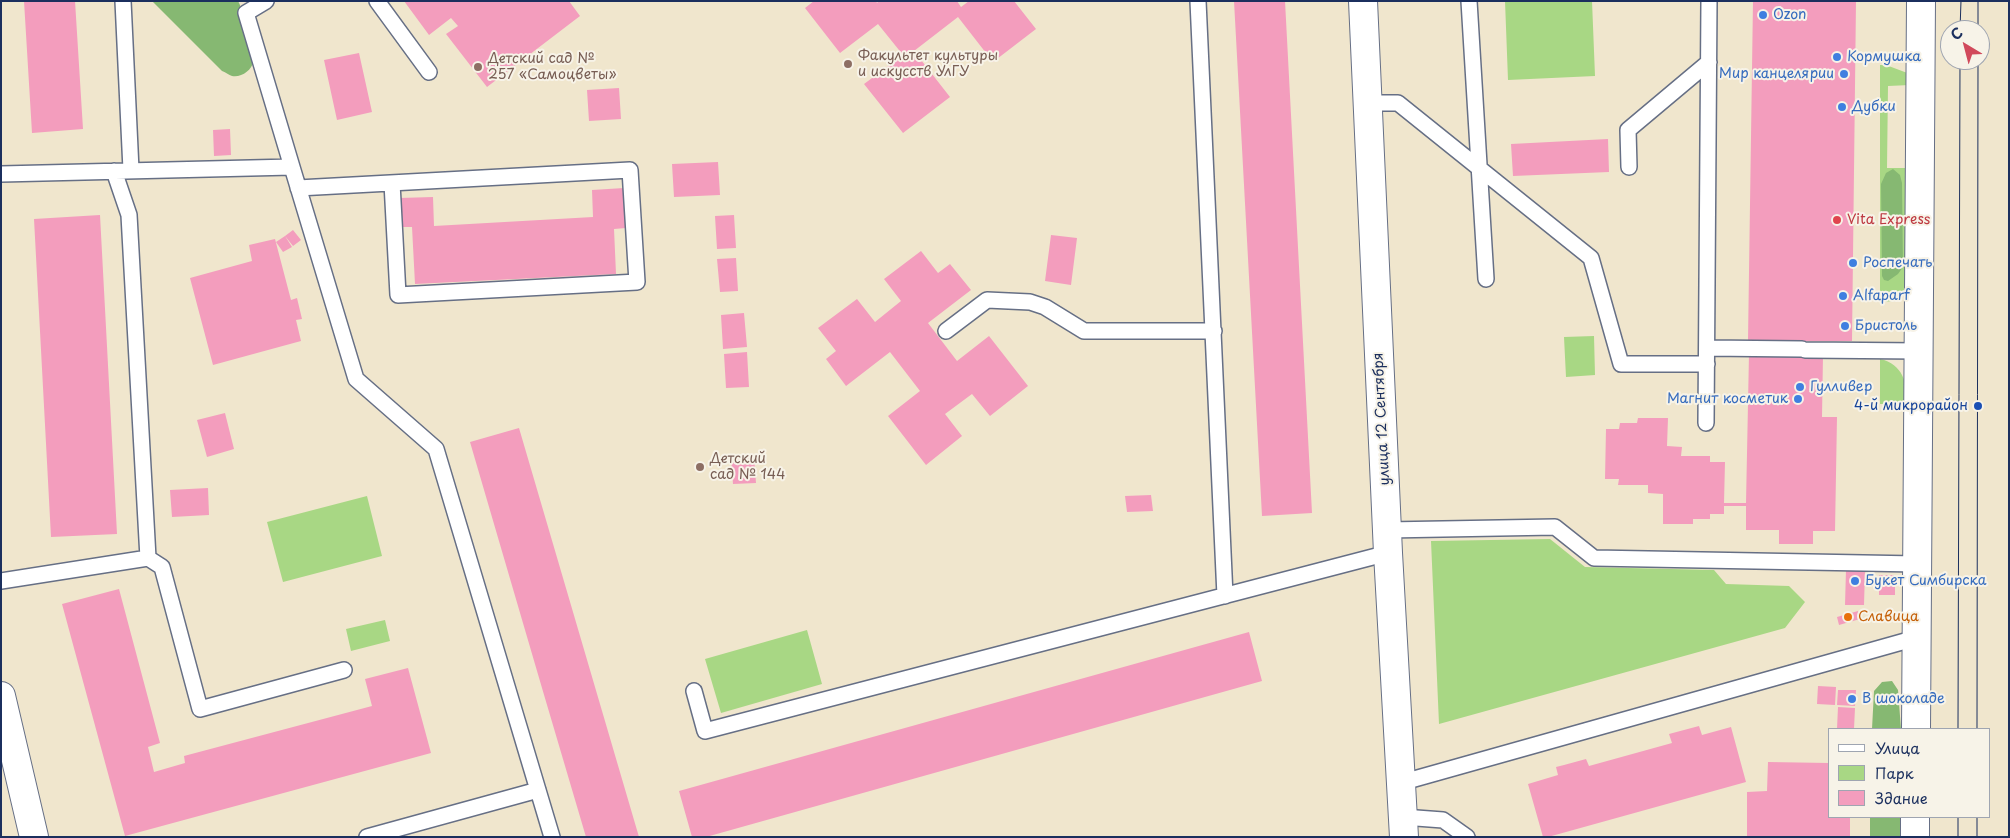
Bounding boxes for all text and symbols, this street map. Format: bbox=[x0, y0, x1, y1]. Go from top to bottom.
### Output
place label: Ozon bbox=[1773, 7, 1806, 23]
marker: Ozon bbox=[1757, 9, 1769, 21]
north arrow bbox=[1940, 20, 1990, 70]
text: С bbox=[1946, 22, 1967, 45]
place label: Факультет культуры и искусств УлГУ bbox=[858, 48, 998, 80]
place label: Кормушка bbox=[1847, 49, 1921, 65]
place label: Детский сад № 257 «Самоцветы» bbox=[488, 51, 617, 84]
marker: Кормушка bbox=[1831, 51, 1843, 63]
marker: Факультет культуры и искусств УлГУ bbox=[842, 58, 854, 70]
marker: Детский сад № 257 «Самоцветы» bbox=[472, 61, 484, 73]
place label: Мир канцелярии bbox=[1719, 66, 1834, 82]
marker: Мир канцелярии bbox=[1838, 68, 1850, 80]
place label: Дубки bbox=[1852, 99, 1896, 115]
marker: Дубки bbox=[1836, 101, 1848, 113]
place label: Vita Express bbox=[1847, 212, 1930, 228]
marker: Vita Express bbox=[1831, 214, 1843, 226]
place label: Роспечать bbox=[1863, 255, 1932, 271]
marker: Роспечать bbox=[1847, 257, 1859, 269]
place label: Alfaparf bbox=[1853, 288, 1910, 304]
marker: Alfaparf bbox=[1837, 290, 1849, 302]
place label: Бристоль bbox=[1855, 318, 1917, 334]
marker: Бристоль bbox=[1839, 320, 1851, 332]
street label: улица 12 Сентября bbox=[1370, 352, 1394, 486]
place label: Гулливер bbox=[1810, 379, 1872, 395]
marker: Гулливер bbox=[1794, 381, 1806, 393]
place label: Магнит косметик bbox=[1667, 391, 1788, 407]
marker: Магнит косметик bbox=[1792, 393, 1804, 405]
place label: 4-й микрорайон bbox=[1854, 398, 1968, 414]
marker: 4-й микрорайон bbox=[1972, 400, 1984, 412]
place label: Детский сад № 144 bbox=[710, 451, 785, 484]
marker: Детский сад № 144 bbox=[694, 461, 706, 473]
place label: Букет Симбирска bbox=[1865, 573, 1986, 589]
marker: Букет Симбирска bbox=[1849, 575, 1861, 587]
place label: Славица bbox=[1858, 609, 1919, 625]
marker: Славица bbox=[1842, 611, 1854, 623]
place label: В шоколаде bbox=[1862, 691, 1945, 707]
marker: В шоколаде bbox=[1846, 693, 1858, 705]
legend bbox=[1828, 728, 1990, 818]
text: Улица bbox=[1875, 736, 1920, 759]
text: Парк bbox=[1875, 761, 1914, 784]
text: Здание bbox=[1875, 786, 1928, 809]

